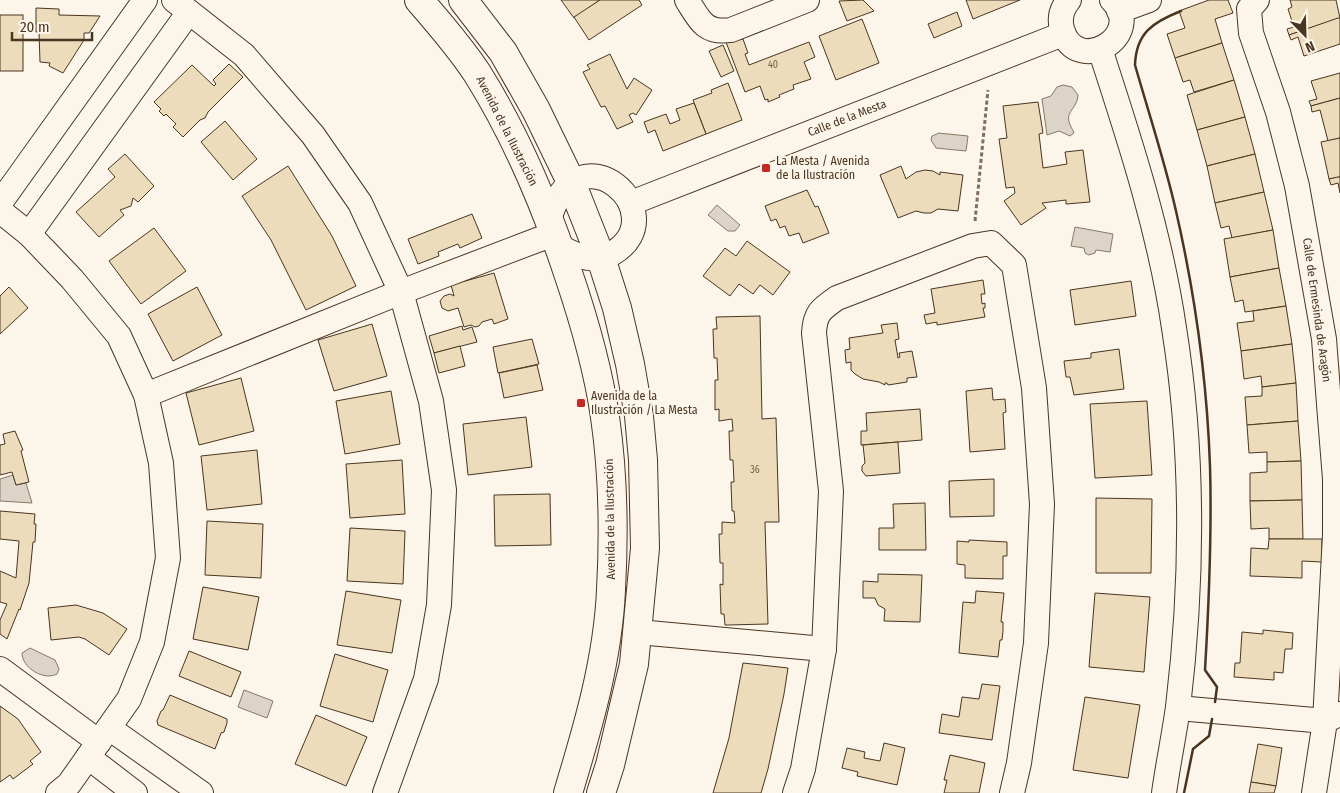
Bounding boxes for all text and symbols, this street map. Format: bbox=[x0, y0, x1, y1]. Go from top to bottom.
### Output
scale bar bbox=[12, 10, 92, 42]
north arrow bbox=[1280, 10, 1330, 60]
text: 20 m bbox=[20, 18, 50, 36]
text: N bbox=[1303, 37, 1317, 56]
house number: 40 bbox=[768, 59, 778, 71]
street label: Avenida de la Ilustración bbox=[473, 74, 541, 188]
street label: Calle de la Mesta bbox=[806, 97, 888, 139]
place label: La Mesta / Avenida de la Ilustración bbox=[776, 154, 870, 182]
marker: La Mesta / Avenida de la Ilustración bbox=[760, 162, 772, 174]
street label: Calle de Ermesinda de Aragón bbox=[1300, 237, 1334, 383]
place label: Avenida de la Ilustración / La Mesta bbox=[591, 389, 698, 417]
marker: Avenida de la Ilustración / La Mesta bbox=[575, 397, 587, 409]
street label: Avenida de la Ilustración bbox=[602, 458, 618, 580]
house number: 36 bbox=[750, 464, 760, 476]

